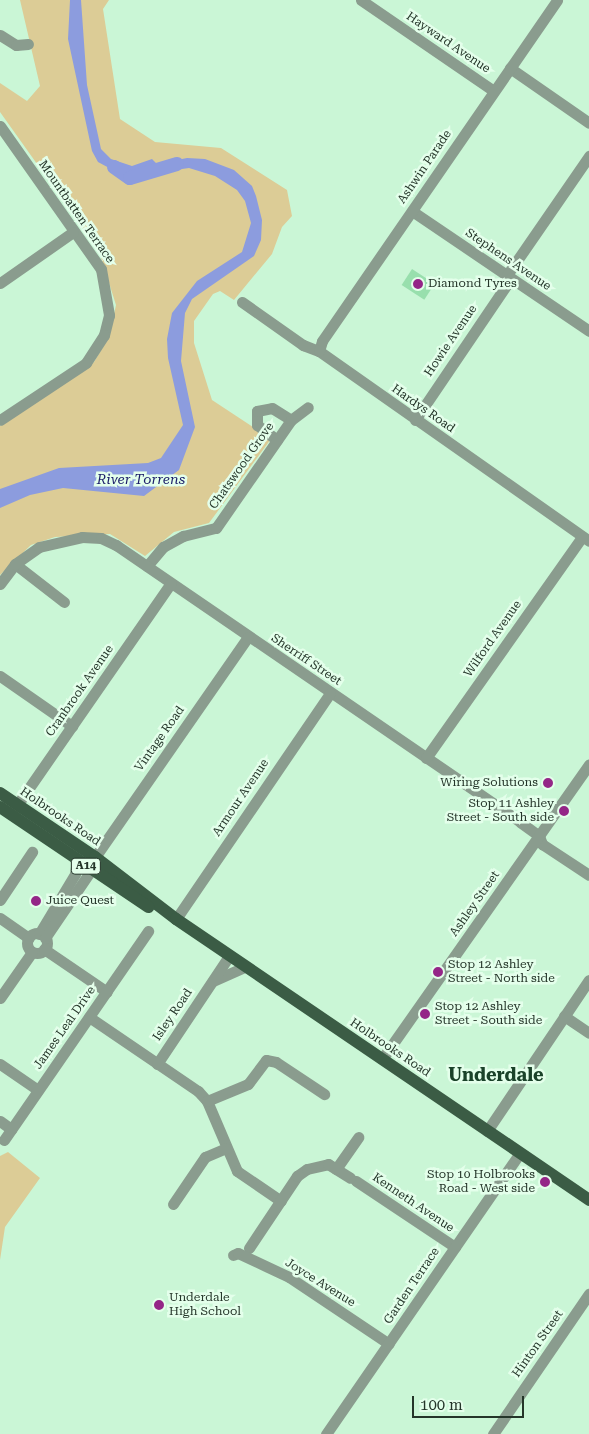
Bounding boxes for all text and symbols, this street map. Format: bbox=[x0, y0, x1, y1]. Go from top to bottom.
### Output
street label: Hayward Avenue bbox=[403, 10, 493, 76]
street label: Ashwin Parade bbox=[395, 127, 455, 207]
street label: Mountbatten Terrace bbox=[35, 158, 117, 266]
street label: Stephens Avenue bbox=[463, 226, 553, 294]
place label: Diamond Tyres bbox=[428, 277, 517, 291]
marker: Diamond Tyres bbox=[412, 278, 424, 290]
street label: Howie Avenue bbox=[422, 302, 480, 380]
street label: Hardys Road bbox=[389, 382, 457, 436]
street label: Chatswood Grove bbox=[207, 420, 277, 512]
water label: River Torrens bbox=[97, 471, 185, 487]
street label: Wilford Avenue bbox=[461, 598, 525, 680]
street label: Sherriff Street bbox=[268, 631, 344, 689]
street label: Cranbrook Avenue bbox=[43, 642, 117, 740]
street label: Vintage Road bbox=[132, 704, 188, 774]
street label: Armour Avenue bbox=[210, 757, 272, 839]
place label: Wiring Solutions bbox=[440, 776, 538, 790]
marker: Wiring Solutions bbox=[542, 777, 554, 789]
street label: Holbrooks Road bbox=[17, 785, 103, 849]
place label: Stop 11 Ashley Street - South side bbox=[447, 797, 554, 825]
marker: Stop 11 Ashley Street - South side bbox=[558, 805, 570, 817]
road number: A14 bbox=[70, 858, 102, 874]
street label: Ashley Street bbox=[447, 869, 503, 939]
place label: Juice Quest bbox=[46, 894, 114, 908]
marker: Juice Quest bbox=[30, 895, 42, 907]
place label: Stop 12 Ashley Street - North side bbox=[448, 958, 555, 986]
marker: Stop 12 Ashley Street - North side bbox=[432, 966, 444, 978]
street label: James Leal Drive bbox=[31, 984, 99, 1072]
street label: Isley Road bbox=[150, 986, 196, 1044]
place label: Stop 12 Ashley Street - South side bbox=[435, 1000, 542, 1028]
marker: Stop 12 Ashley Street - South side bbox=[419, 1008, 431, 1020]
street label: Holbrooks Road bbox=[347, 1016, 433, 1080]
district label: Underdale bbox=[448, 1064, 544, 1086]
place label: Stop 10 Holbrooks Road - West side bbox=[427, 1168, 535, 1196]
street label: Kenneth Avenue bbox=[369, 1170, 457, 1236]
marker: Stop 10 Holbrooks Road - West side bbox=[539, 1176, 551, 1188]
street label: Garden Terrace bbox=[381, 1245, 443, 1327]
street label: Joyce Avenue bbox=[282, 1256, 358, 1310]
place label: Underdale High School bbox=[169, 1291, 241, 1319]
marker: Underdale High School bbox=[153, 1299, 165, 1311]
street label: Hinton Street bbox=[510, 1308, 566, 1380]
scale bar bbox=[414, 1386, 526, 1418]
text: 100 m bbox=[420, 1396, 463, 1414]

